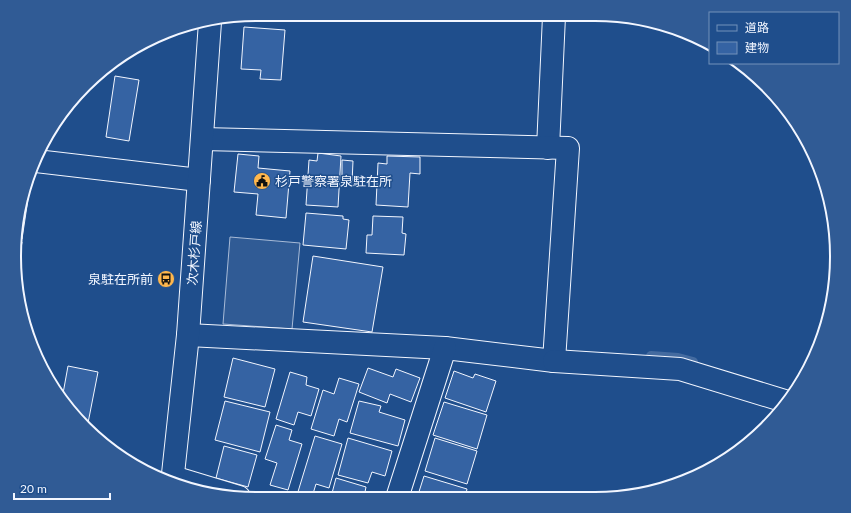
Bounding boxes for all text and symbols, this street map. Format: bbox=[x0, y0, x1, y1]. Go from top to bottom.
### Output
legend bbox=[709, 12, 839, 64]
text: 道路 bbox=[745, 20, 769, 35]
text: 建物 bbox=[745, 40, 769, 55]
public building icon: 杉戸警察署泉駐在所 bbox=[252, 171, 272, 191]
place label: 杉戸警察署泉駐在所 bbox=[275, 173, 392, 189]
street label: 次木杉戸線 bbox=[184, 220, 204, 286]
bus stop icon: 泉駐在所前 bbox=[156, 269, 176, 289]
place label: 泉駐在所前 bbox=[88, 271, 153, 287]
scale bar bbox=[14, 475, 110, 501]
text: 20 m bbox=[20, 481, 47, 496]

